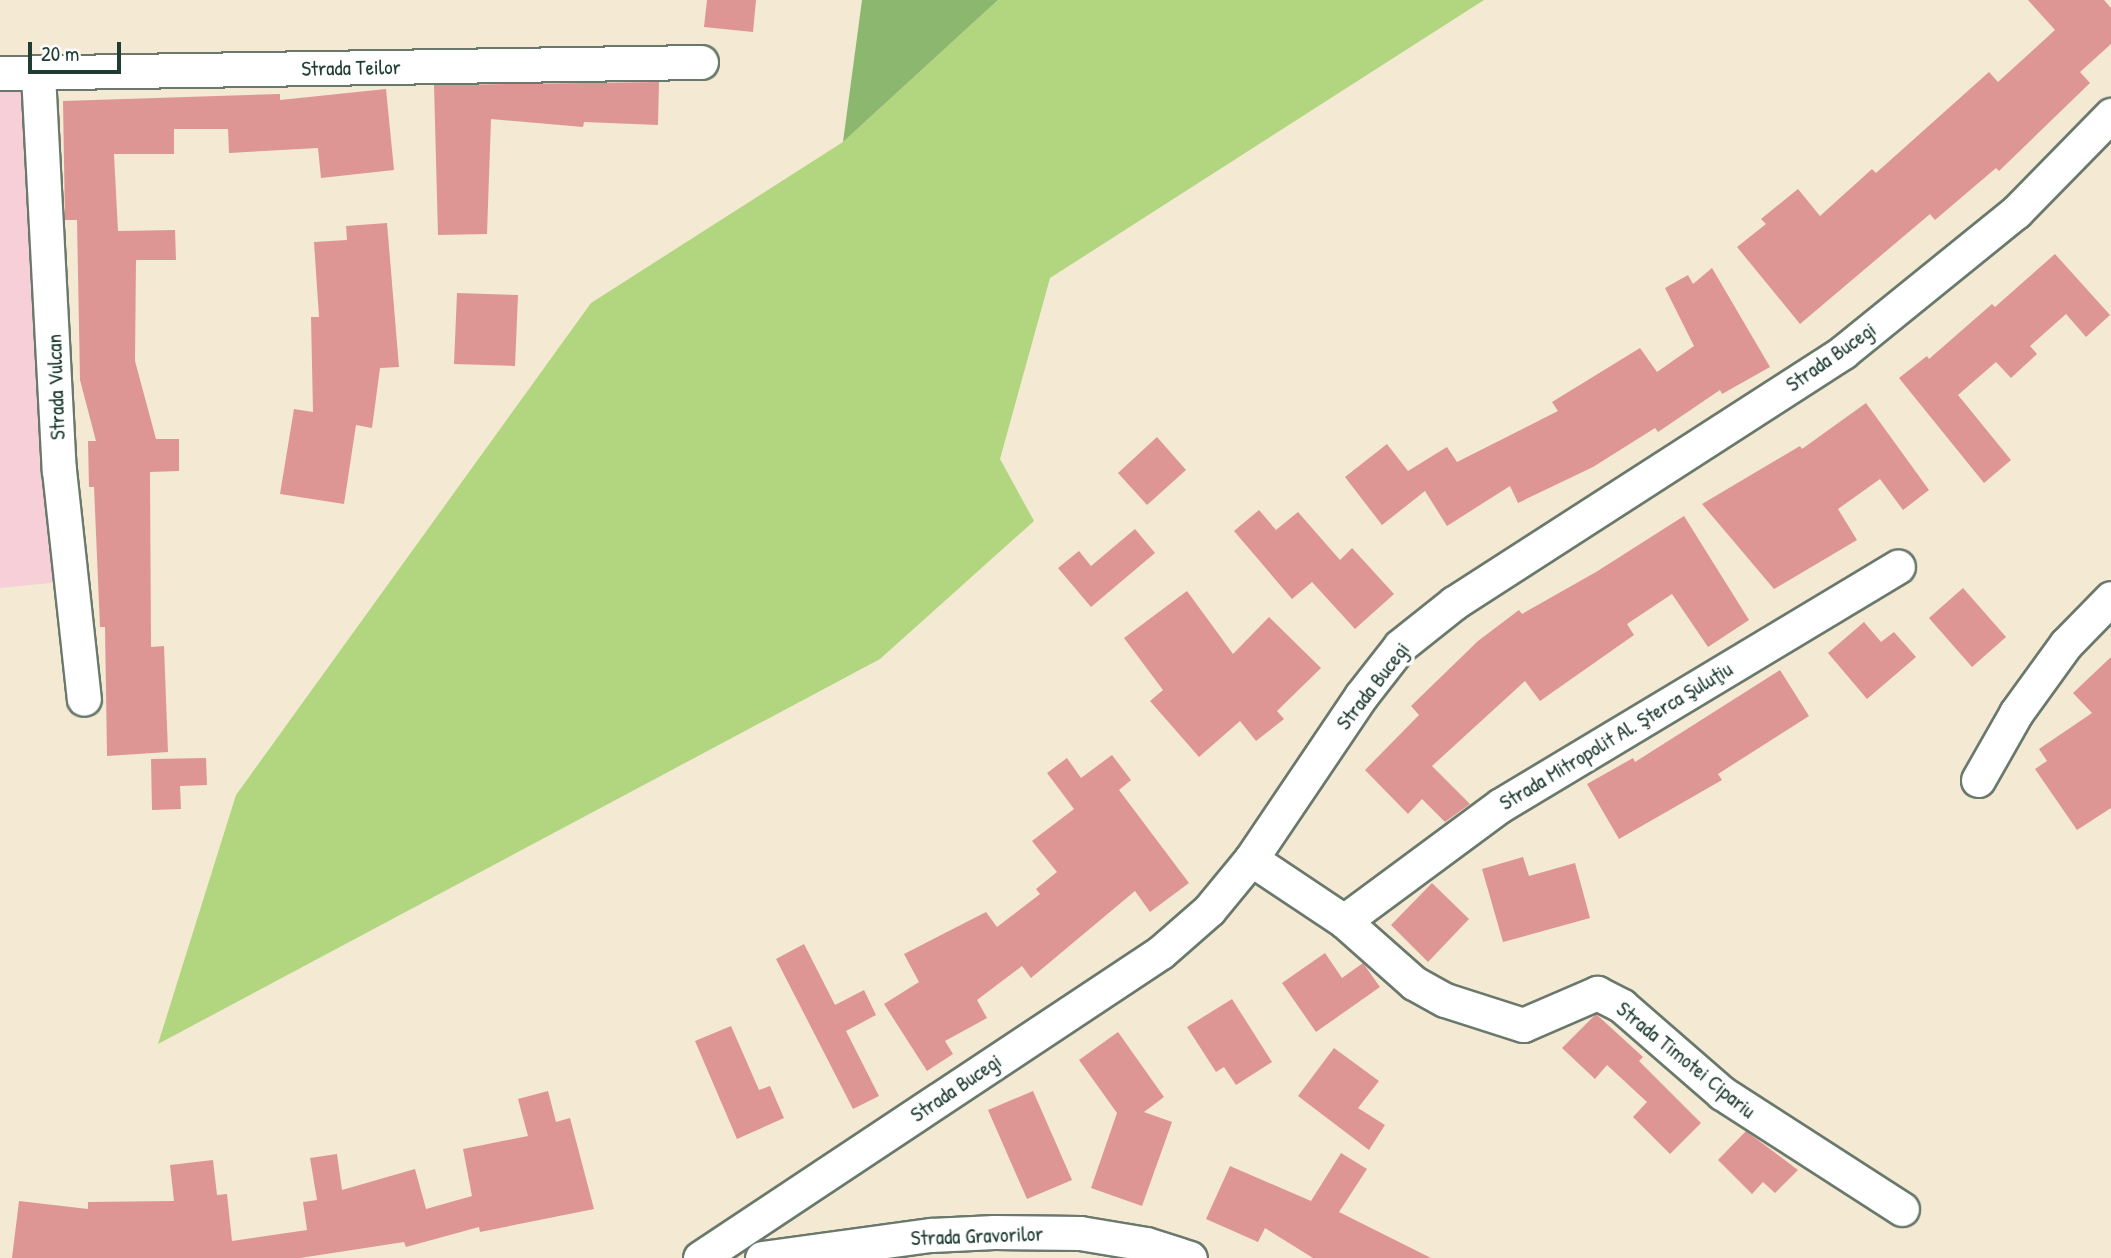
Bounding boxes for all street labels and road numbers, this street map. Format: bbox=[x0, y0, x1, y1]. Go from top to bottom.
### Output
street label: Strada Teilor bbox=[301, 55, 401, 81]
street label: Strada Bucegi bbox=[1781, 317, 1881, 397]
street label: Strada Vulcan bbox=[42, 334, 70, 440]
street label: Strada Bucegi bbox=[1331, 637, 1415, 735]
street label: Strada Mitropolit Al. Şterca Şuluţiu bbox=[1495, 656, 1737, 816]
street label: Strada Timotei Cipariu bbox=[1611, 996, 1761, 1124]
street label: Strada Bucegi bbox=[906, 1048, 1006, 1128]
street label: Strada Gravorilor bbox=[910, 1221, 1044, 1251]

